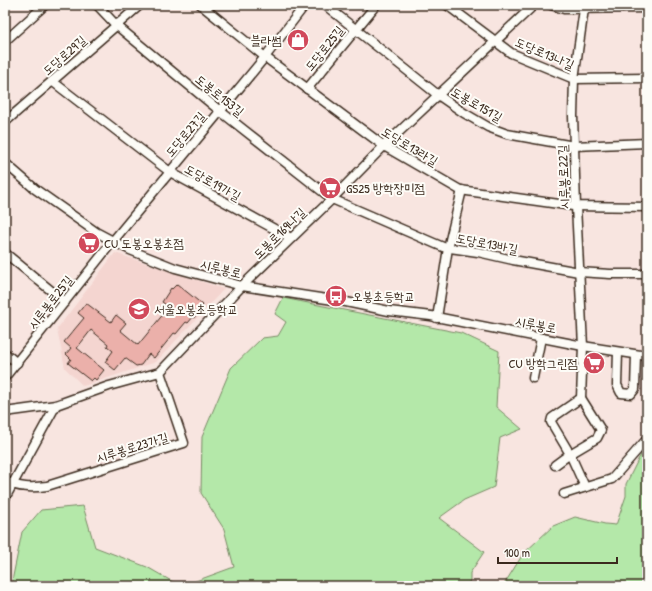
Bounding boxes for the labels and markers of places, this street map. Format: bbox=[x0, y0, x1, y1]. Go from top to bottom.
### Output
shop icon: 블라썸 bbox=[285, 27, 311, 53]
place label: 블라썸 bbox=[251, 31, 282, 49]
supermarket icon: GS25 방학장미점 bbox=[317, 175, 343, 201]
place label: GS25 방학장미점 bbox=[346, 179, 425, 197]
supermarket icon: CU 도봉오봉초점 bbox=[76, 230, 102, 256]
place label: CU 도봉오봉초점 bbox=[104, 234, 184, 252]
bus stop icon: 오봉초등학교 bbox=[323, 283, 349, 309]
place label: 오봉초등학교 bbox=[352, 287, 415, 305]
school or university icon: 서울오봉초등학교 bbox=[126, 296, 152, 322]
place label: 서울오봉초등학교 bbox=[154, 300, 238, 318]
supermarket icon: CU 방학그린점 bbox=[581, 350, 607, 376]
place label: CU 방학그린점 bbox=[508, 354, 578, 372]

